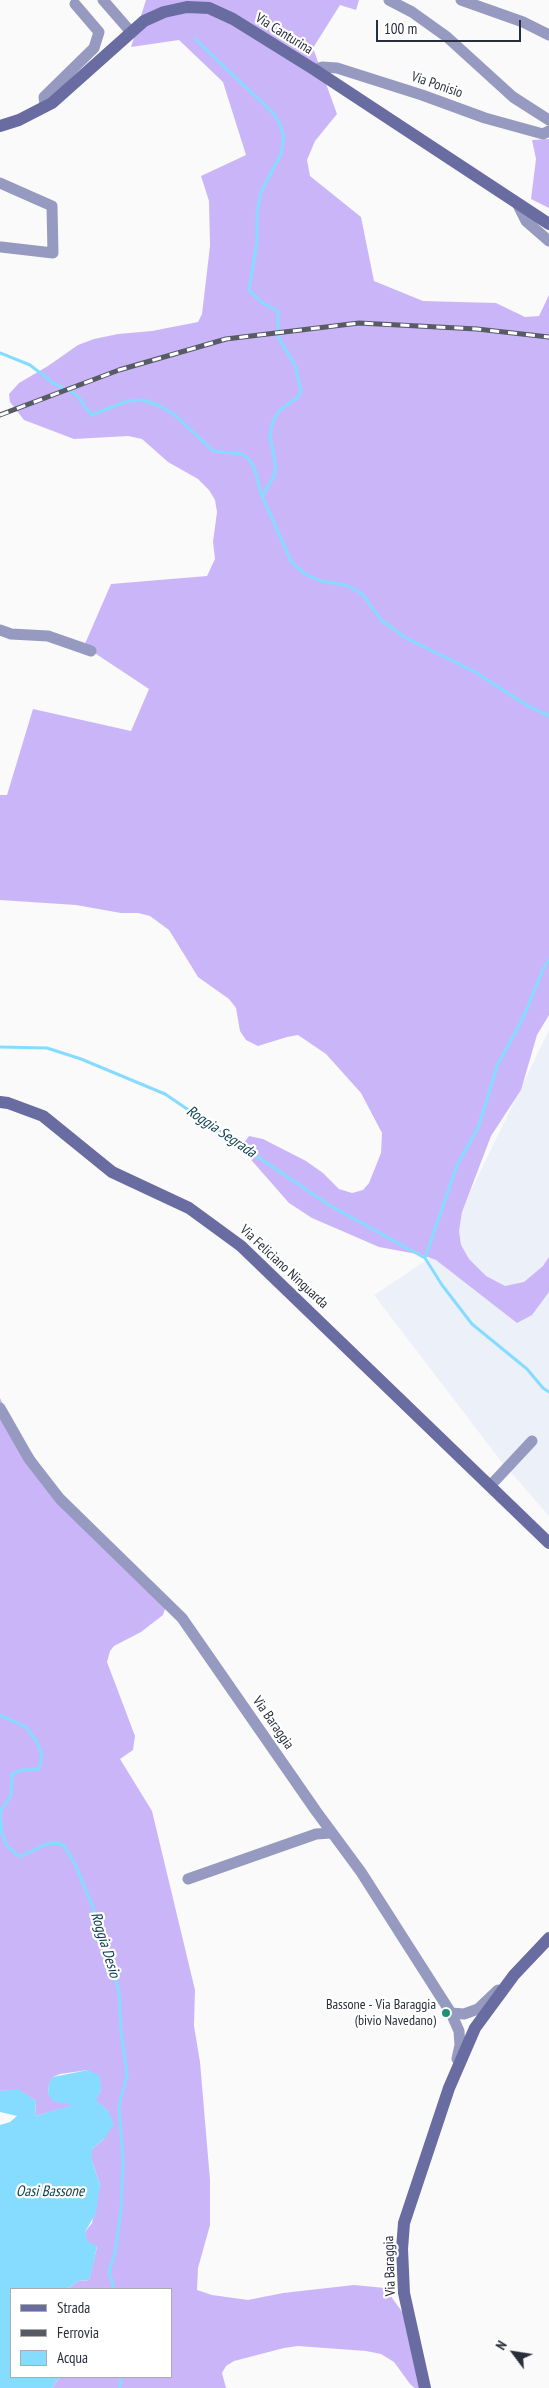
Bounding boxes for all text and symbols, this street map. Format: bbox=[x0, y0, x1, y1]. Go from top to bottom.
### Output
street label: Via Canturina bbox=[252, 10, 316, 58]
scale bar bbox=[379, 10, 524, 42]
text: 100 m bbox=[384, 19, 417, 38]
street label: Via Ponisio bbox=[409, 68, 465, 102]
water label: Roggia Segrada bbox=[183, 1102, 259, 1162]
street label: Via Feliciano Ninguarda bbox=[236, 1222, 332, 1312]
street label: Via Baraggia bbox=[249, 1693, 297, 1753]
water label: Roggia Desio bbox=[87, 1910, 123, 1980]
place label: Bassone - Via Baraggia (bivio Navedano) bbox=[326, 1997, 436, 2030]
marker: Bassone - Via Baraggia (bivio Navedano) bbox=[440, 2007, 452, 2019]
water label: Oasi Bassone bbox=[16, 2183, 84, 2201]
street label: Via Baraggia bbox=[381, 2235, 399, 2297]
legend bbox=[10, 2288, 172, 2378]
text: Strada bbox=[57, 2298, 90, 2317]
text: Ferrovia bbox=[57, 2323, 99, 2342]
north arrow bbox=[489, 2328, 539, 2378]
text: N bbox=[491, 2337, 511, 2353]
text: Acqua bbox=[57, 2348, 88, 2367]

